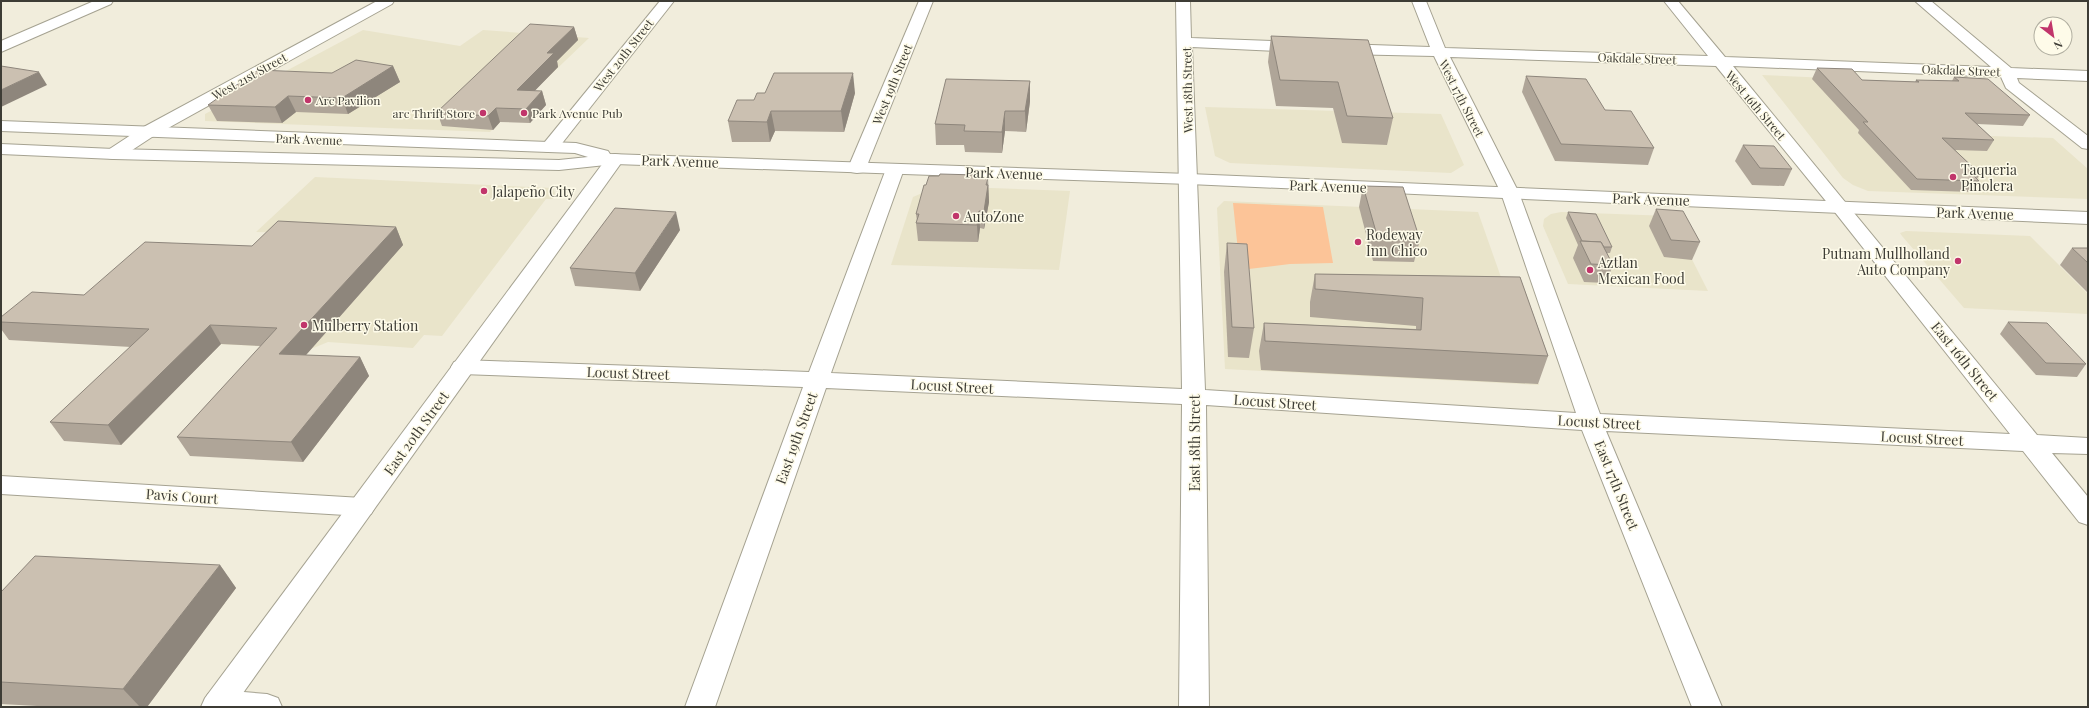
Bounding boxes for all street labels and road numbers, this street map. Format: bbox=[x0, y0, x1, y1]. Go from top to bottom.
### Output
street label: West 20th Street bbox=[589, 15, 657, 95]
street label: West 19th Street bbox=[868, 41, 916, 128]
street label: West 18th Street bbox=[1178, 46, 1196, 134]
street label: West 21st Street bbox=[208, 48, 290, 104]
street label: Oakdale Street bbox=[1597, 49, 1677, 67]
street label: West 17th Street bbox=[1435, 56, 1489, 140]
street label: Oakdale Street bbox=[1921, 61, 2001, 79]
street label: West 16th Street bbox=[1722, 66, 1790, 144]
street label: Park Avenue bbox=[275, 130, 343, 148]
street label: Park Avenue bbox=[641, 150, 719, 172]
street label: Park Avenue bbox=[965, 162, 1043, 184]
street label: Park Avenue bbox=[1289, 175, 1367, 197]
street label: Park Avenue bbox=[1612, 188, 1690, 210]
street label: Park Avenue bbox=[1936, 202, 2014, 224]
street label: East 16th Street bbox=[1927, 317, 2003, 405]
street label: Locust Street bbox=[586, 362, 671, 384]
street label: Locust Street bbox=[910, 374, 995, 398]
street label: East 20th Street bbox=[379, 386, 453, 479]
street label: East 19th Street bbox=[771, 388, 822, 487]
street label: Locust Street bbox=[1233, 390, 1318, 414]
street label: East 18th Street bbox=[1185, 394, 1204, 491]
street label: Locust Street bbox=[1557, 410, 1642, 434]
street label: Locust Street bbox=[1880, 426, 1965, 450]
street label: East 17th Street bbox=[1590, 437, 1644, 534]
street label: Pavis Court bbox=[145, 484, 220, 508]

